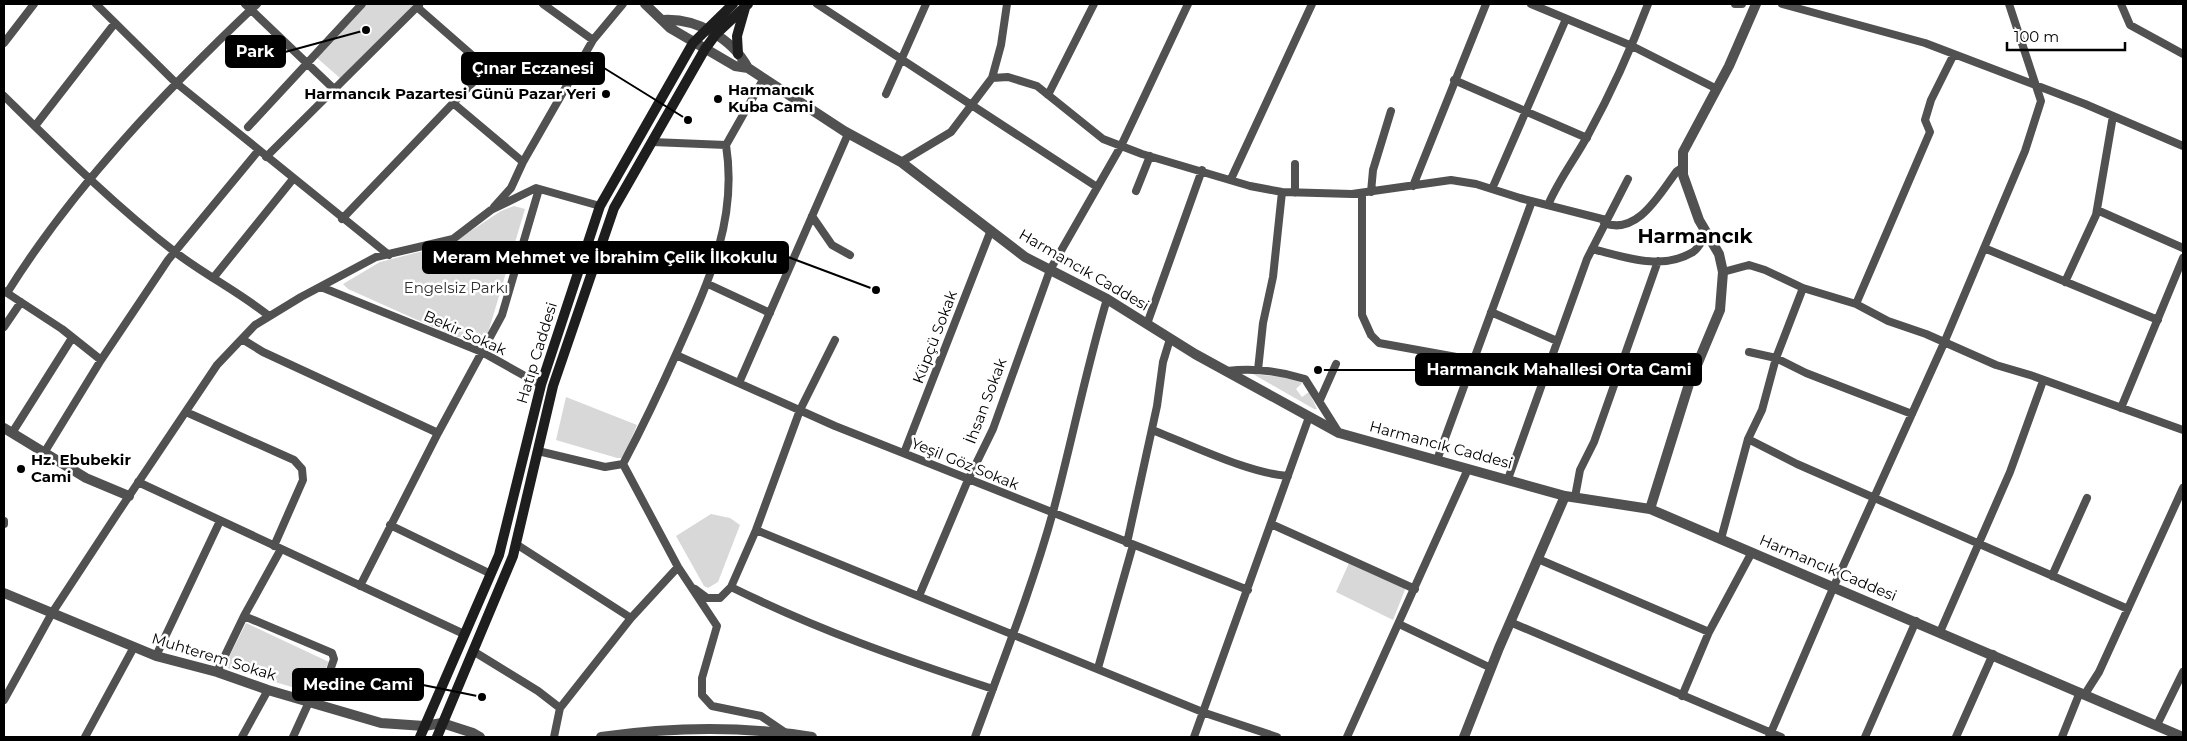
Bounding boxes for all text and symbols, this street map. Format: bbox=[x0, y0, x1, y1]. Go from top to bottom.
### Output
scale bar bbox=[2007, 20, 2124, 52]
text: 100 m bbox=[2014, 27, 2059, 46]
callout: Park bbox=[226, 36, 285, 67]
text: Park bbox=[236, 42, 275, 61]
callout: Çınar Eczanesi bbox=[462, 53, 604, 84]
text: Çınar Eczanesi bbox=[472, 59, 594, 78]
place label: Harmancık Kuba Cami bbox=[728, 80, 815, 116]
place label: Harmancık Pazartesi Günü Pazar Yeri bbox=[304, 84, 596, 103]
marker: Harmancık Pazartesi Günü Pazar Yeri bbox=[600, 88, 612, 100]
marker: Harmancık Kuba Cami bbox=[712, 93, 724, 105]
street label: Harmancık Caddesi bbox=[1016, 224, 1153, 315]
district label: Harmancık bbox=[1637, 224, 1753, 248]
callout: Meram Mehmet ve İbrahim Çelik İlkokulu bbox=[423, 242, 788, 273]
text: Meram Mehmet ve İbrahim Çelik İlkokulu bbox=[433, 248, 778, 267]
park label: Engelsiz Parkı bbox=[404, 278, 508, 297]
street label: Küpçü Sokak bbox=[908, 287, 961, 386]
street label: Hatıp Caddesi bbox=[512, 300, 561, 406]
street label: Bekir Sokak bbox=[421, 306, 510, 359]
callout: Harmancık Mahallesi Orta Cami bbox=[1416, 354, 1701, 385]
street label: İhsan Sokak bbox=[961, 355, 1011, 446]
text: Harmancık Mahallesi Orta Cami bbox=[1426, 360, 1692, 379]
street label: Harmancık Caddesi bbox=[1368, 416, 1515, 473]
street label: Yeşil Göz Sokak bbox=[908, 433, 1022, 494]
place label: Hz. Ebubekir Cami bbox=[31, 450, 131, 486]
marker: Hz. Ebubekir Cami bbox=[15, 463, 27, 475]
street label: Harmancık Caddesi bbox=[1757, 530, 1900, 605]
street label: Muhterem Sokak bbox=[149, 629, 279, 685]
callout: Medine Cami bbox=[293, 669, 423, 700]
text: Medine Cami bbox=[303, 675, 413, 694]

